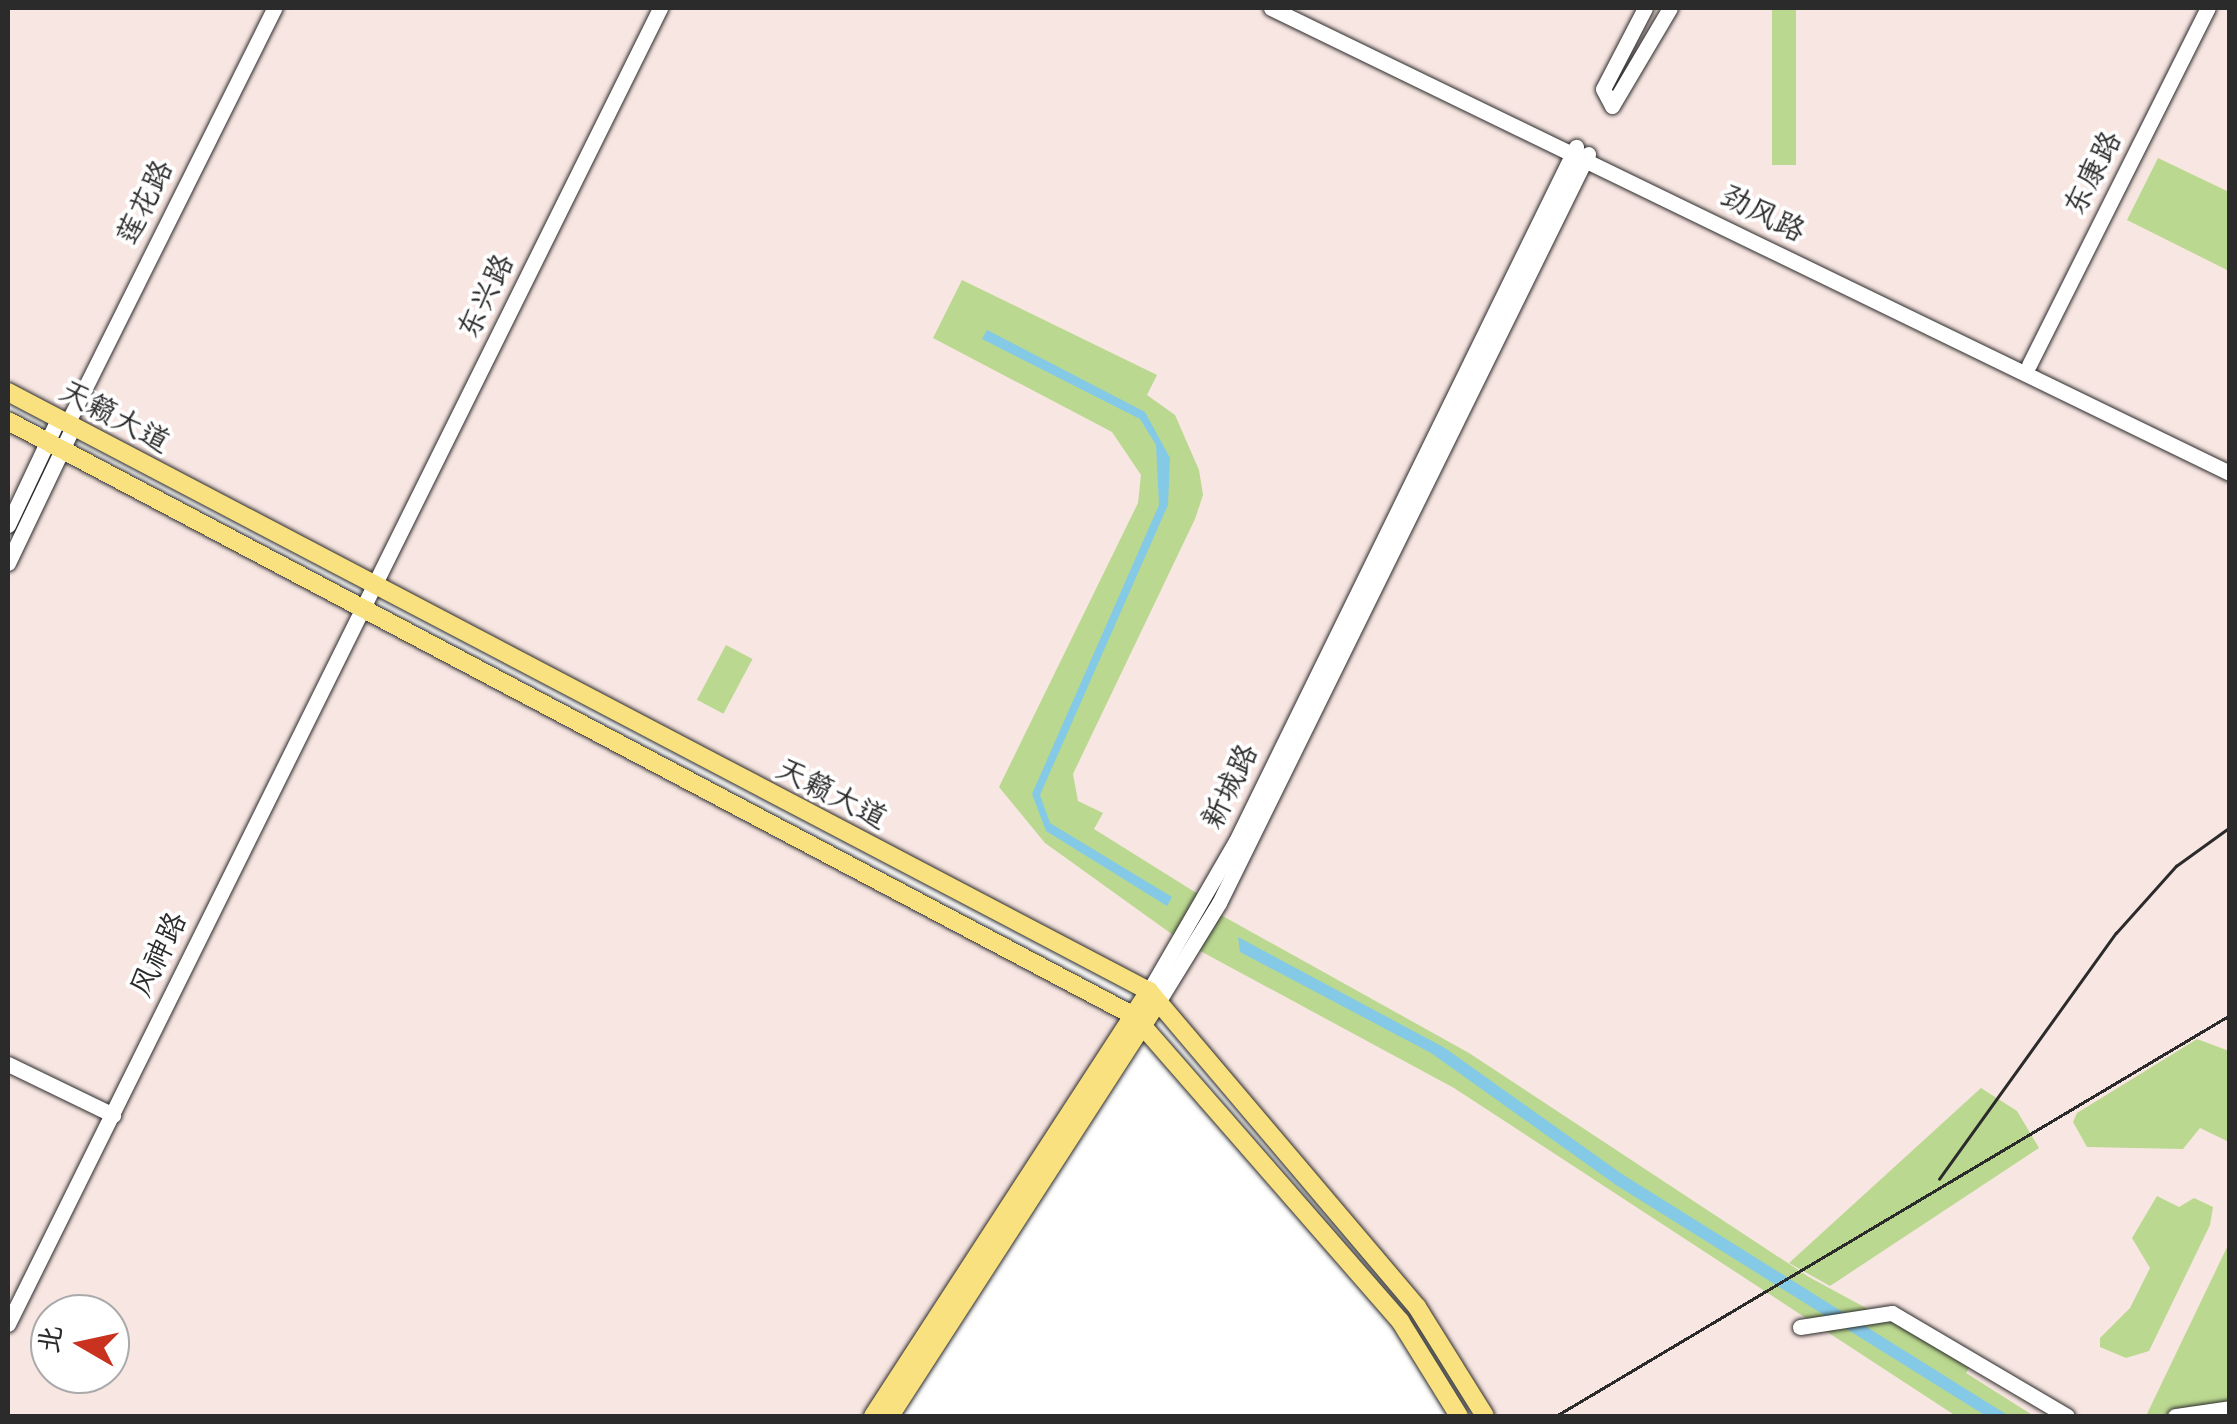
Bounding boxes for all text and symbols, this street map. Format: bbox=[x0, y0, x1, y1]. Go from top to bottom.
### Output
street label: 东康路 bbox=[2058, 126, 2130, 222]
street label: 莲花路 bbox=[110, 155, 182, 251]
street label: 劲风路 bbox=[1714, 179, 1810, 251]
street label: 东兴路 bbox=[451, 249, 523, 345]
street label: 天籁大道 bbox=[53, 374, 175, 462]
street label: 新城路 bbox=[1195, 739, 1267, 835]
street label: 天籁大道 bbox=[769, 752, 893, 838]
street label: 风神路 bbox=[124, 907, 196, 1003]
north arrow bbox=[30, 1294, 130, 1394]
text: 北 bbox=[27, 1322, 76, 1357]

